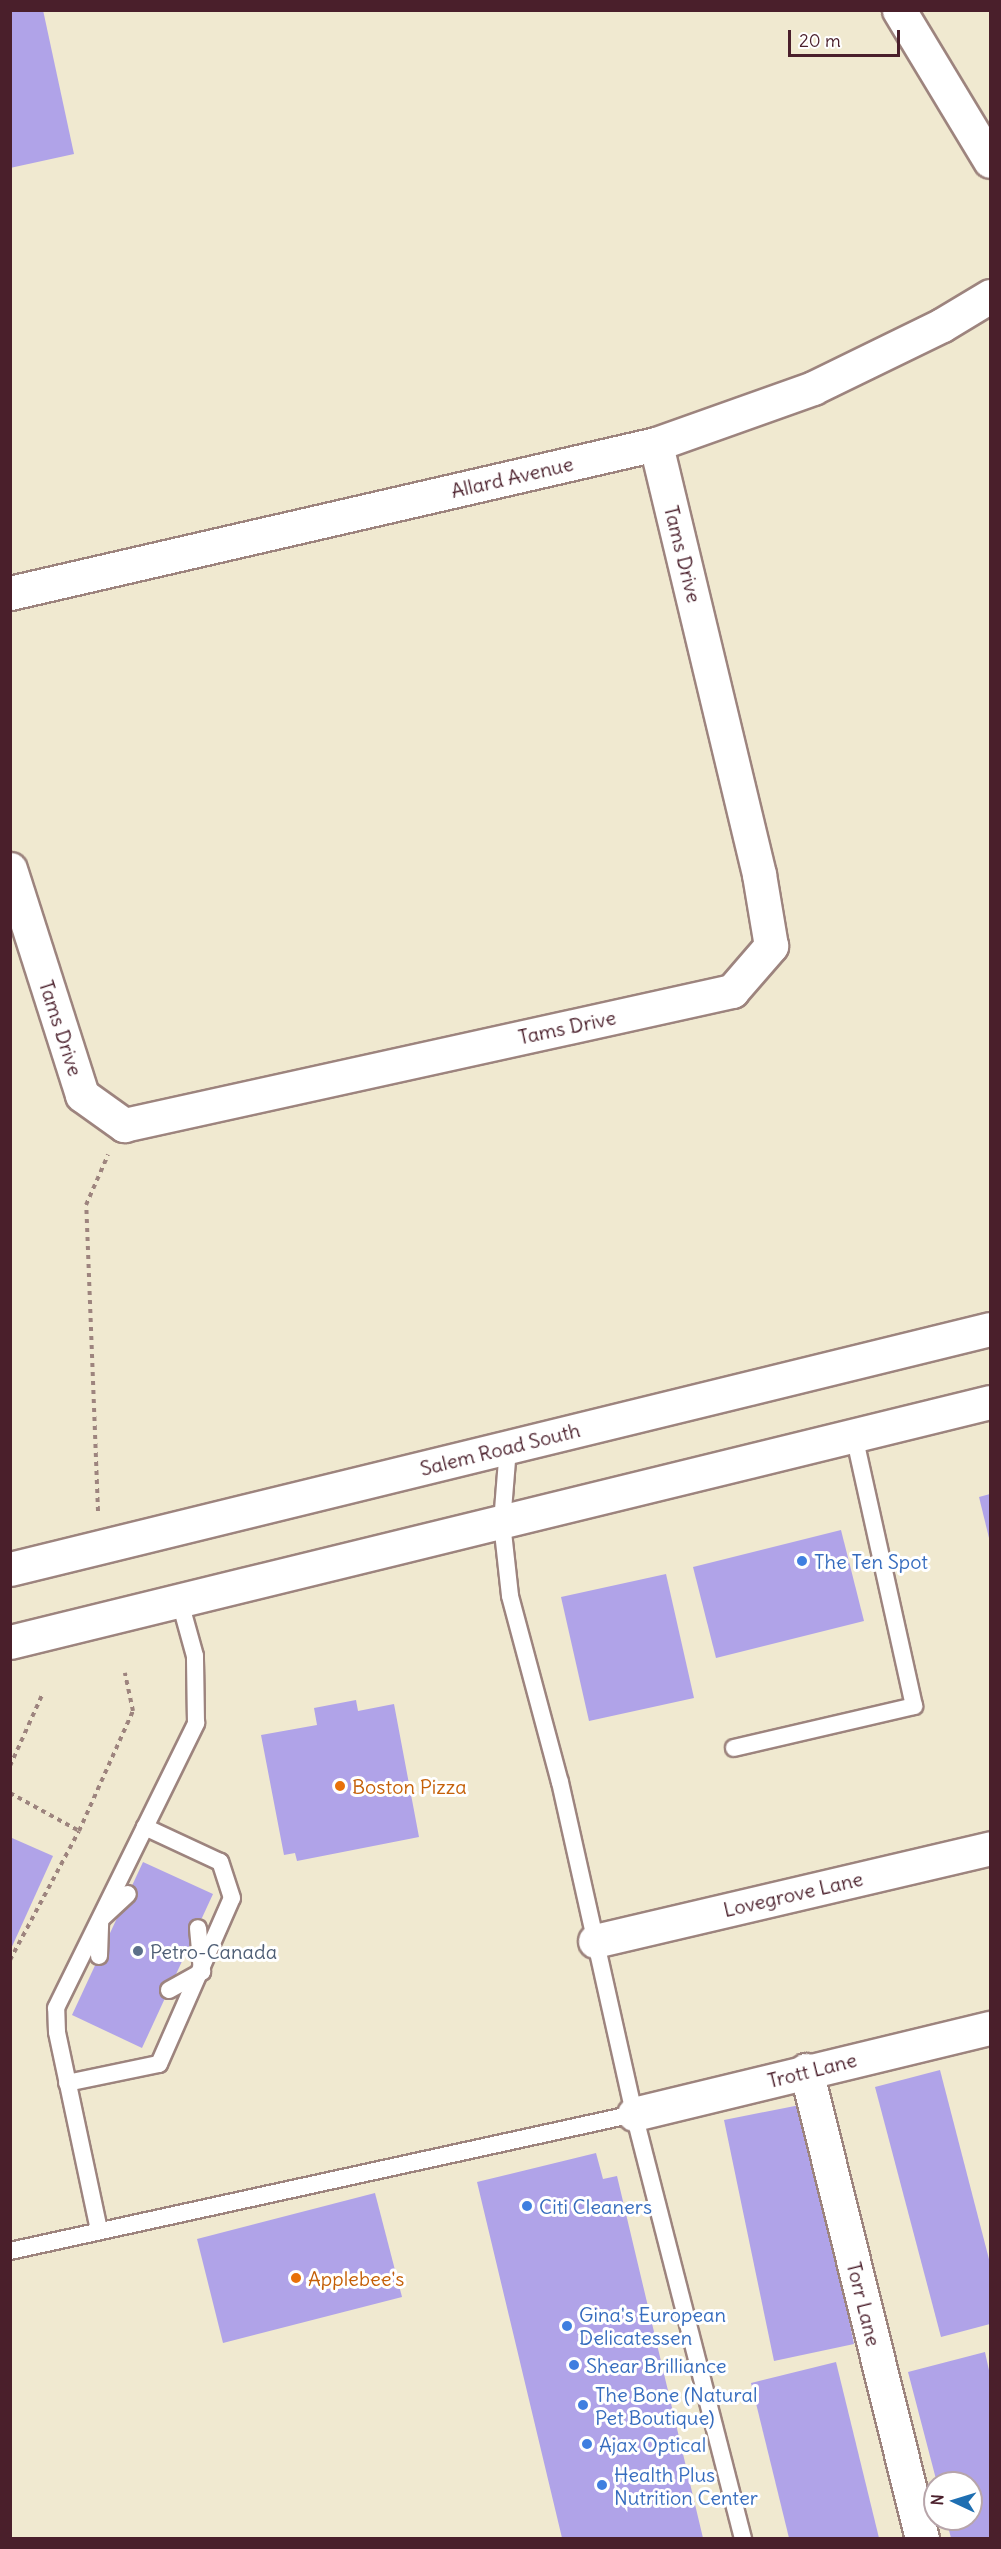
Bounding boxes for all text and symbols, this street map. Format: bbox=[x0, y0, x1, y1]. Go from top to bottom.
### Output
scale bar bbox=[791, 18, 904, 56]
text: 20 m bbox=[799, 29, 841, 52]
street label: Allard Avenue bbox=[449, 451, 575, 503]
street label: Tams Drive bbox=[659, 503, 707, 605]
street label: Tams Drive bbox=[34, 977, 88, 1079]
street label: Tams Drive bbox=[516, 1005, 618, 1049]
street label: Salem Road South bbox=[417, 1418, 583, 1480]
place label: The Ten Spot bbox=[814, 1549, 928, 1573]
marker: The Ten Spot bbox=[795, 1554, 809, 1568]
place label: Boston Pizza bbox=[352, 1774, 467, 1798]
marker: Boston Pizza bbox=[333, 1779, 347, 1793]
street label: Lovegrove Lane bbox=[721, 1866, 865, 1922]
place label: Petro-Canada bbox=[150, 1939, 277, 1963]
marker: Petro-Canada bbox=[131, 1944, 145, 1958]
street label: Trott Lane bbox=[765, 2047, 859, 2093]
place label: Citi Cleaners bbox=[539, 2194, 652, 2218]
marker: Citi Cleaners bbox=[520, 2199, 534, 2213]
street label: Torr Lane bbox=[842, 2259, 886, 2349]
place label: Applebee's bbox=[308, 2266, 404, 2290]
marker: Applebee's bbox=[289, 2271, 303, 2285]
place label: Gina's European Delicatessen bbox=[579, 2302, 726, 2349]
marker: Gina's European Delicatessen bbox=[560, 2319, 574, 2333]
place label: Shear Brilliance bbox=[586, 2353, 727, 2377]
marker: Shear Brilliance bbox=[567, 2358, 581, 2372]
place label: The Bone (Natural Pet Boutique) bbox=[595, 2382, 757, 2429]
marker: The Bone (Natural Pet Boutique) bbox=[576, 2398, 590, 2412]
place label: Ajax Optical bbox=[599, 2432, 706, 2456]
marker: Ajax Optical bbox=[580, 2437, 594, 2451]
place label: Health Plus Nutrition Center bbox=[614, 2462, 758, 2509]
north arrow bbox=[923, 2471, 983, 2531]
marker: Health Plus Nutrition Center bbox=[595, 2478, 609, 2492]
text: N bbox=[927, 2494, 947, 2506]

